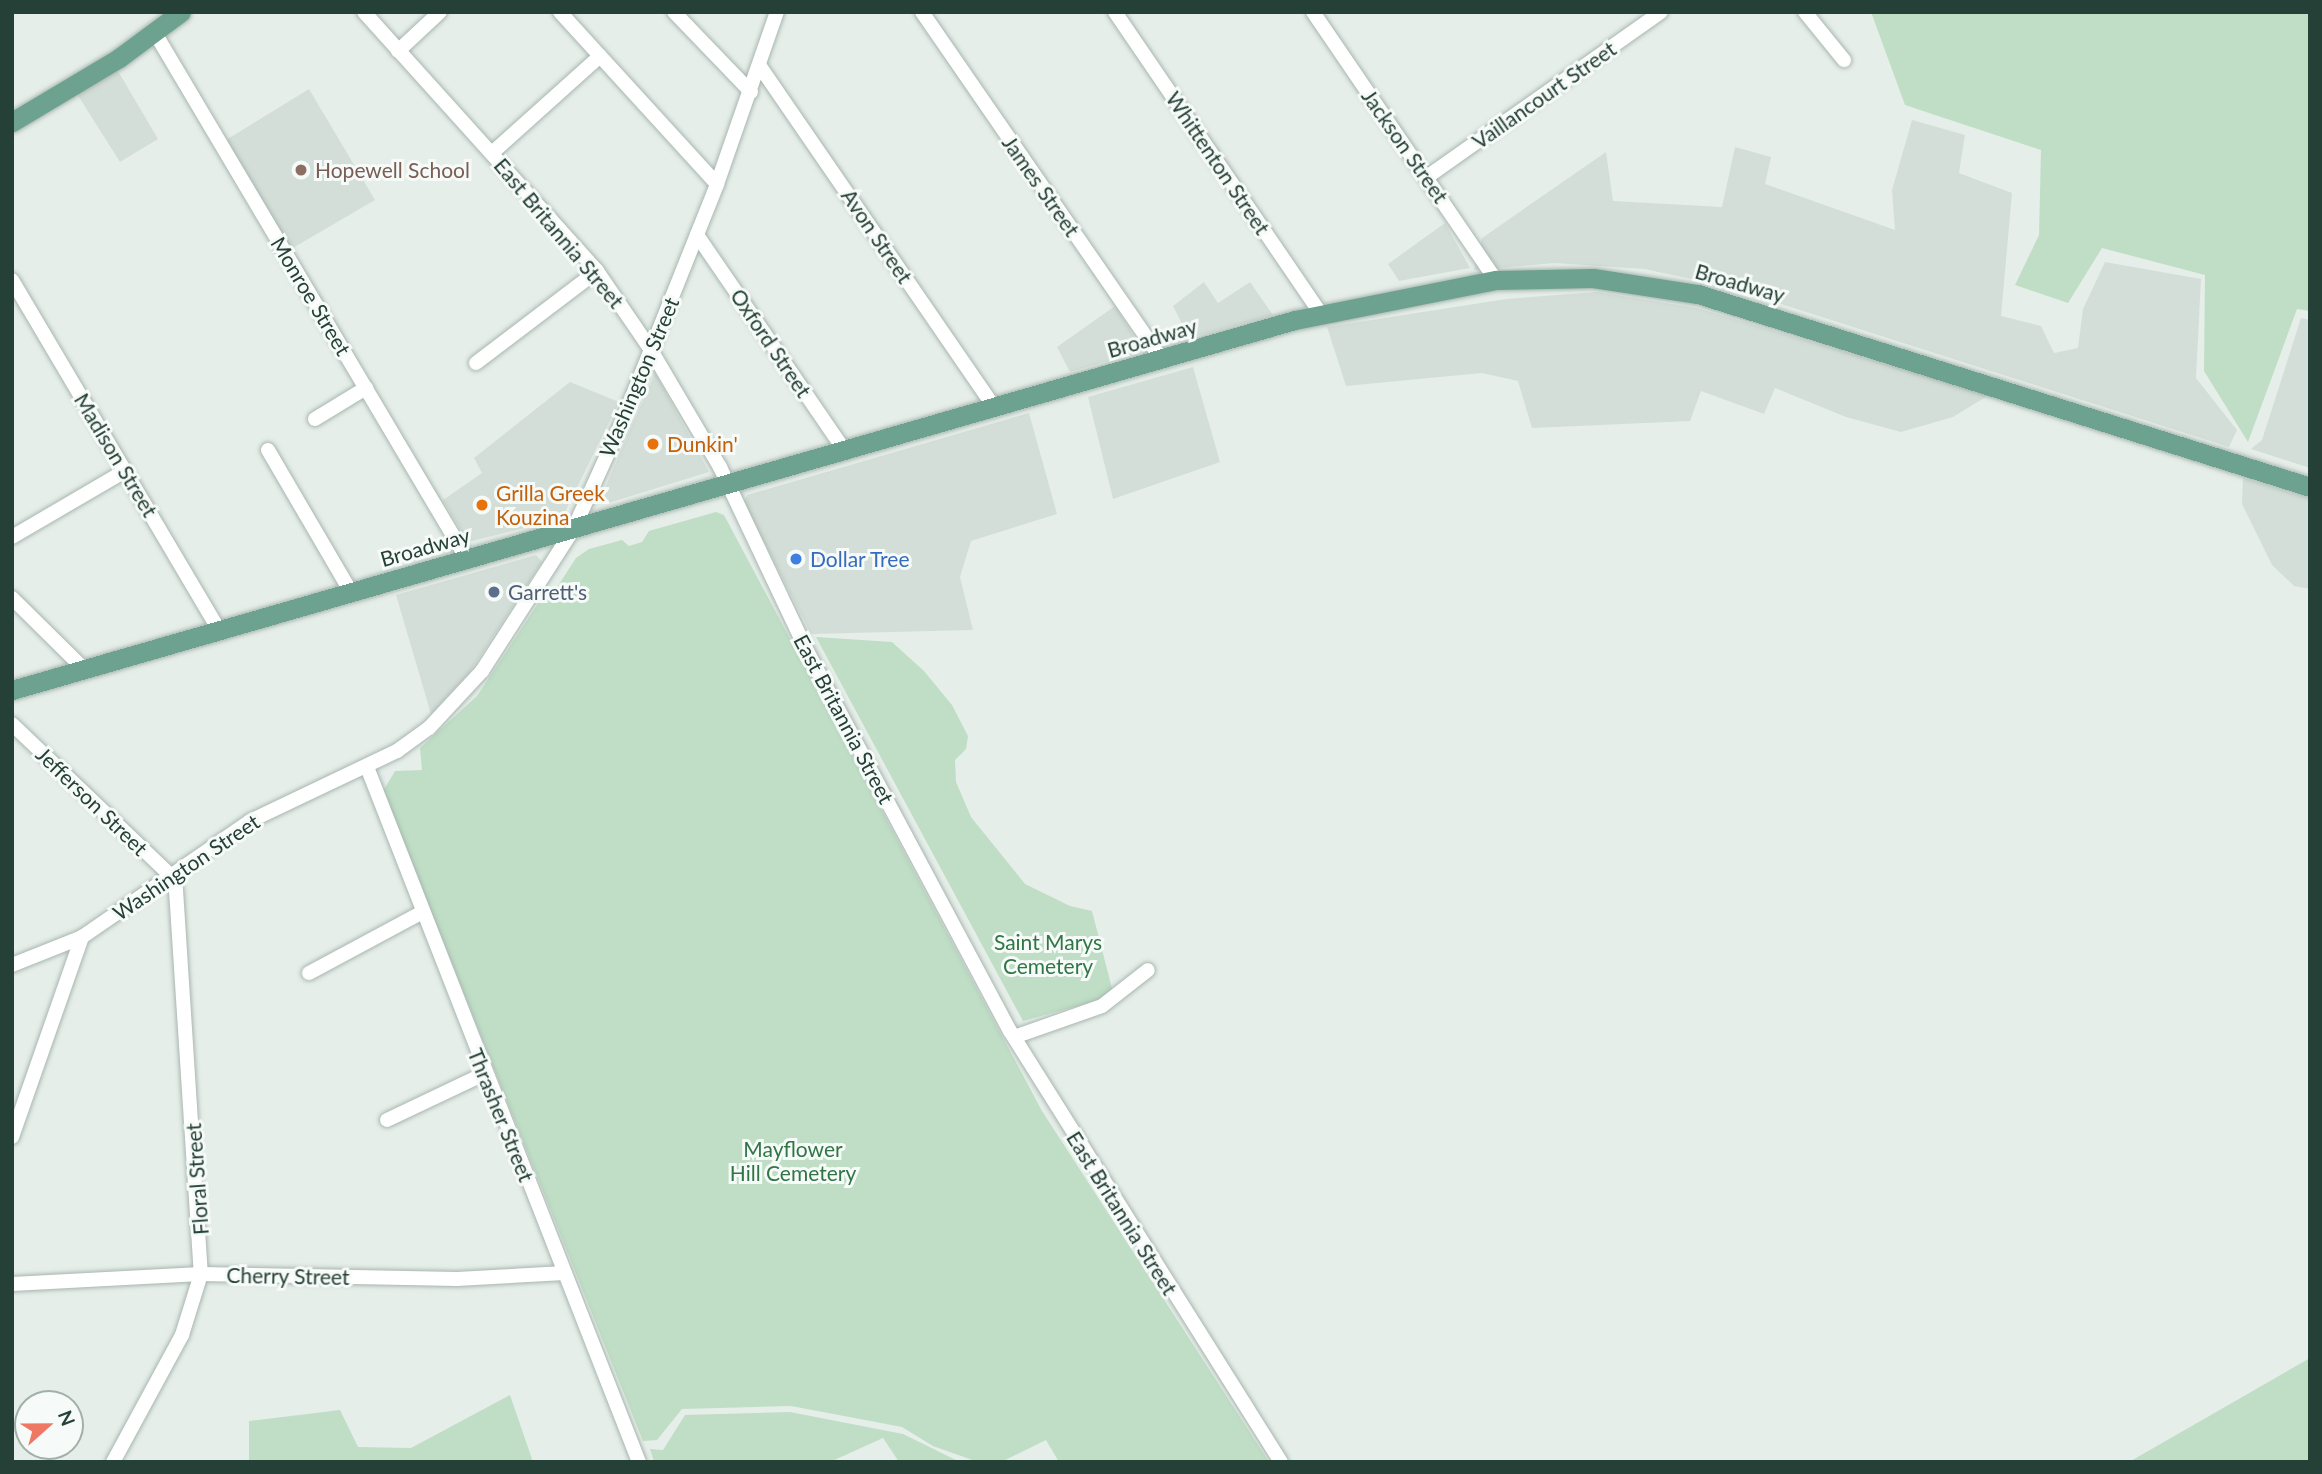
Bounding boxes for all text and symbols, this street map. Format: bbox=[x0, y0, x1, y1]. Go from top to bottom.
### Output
street label: Vaillancourt Street bbox=[1467, 36, 1621, 154]
street label: Jackson Street bbox=[1357, 84, 1453, 208]
street label: Whittenton Street bbox=[1161, 87, 1275, 239]
street label: James Street bbox=[997, 131, 1085, 241]
street label: East Britannia Street bbox=[489, 153, 629, 313]
place label: Hopewell School bbox=[315, 157, 470, 183]
marker: Hopewell School bbox=[293, 162, 309, 178]
street label: Avon Street bbox=[836, 184, 918, 288]
street label: Monroe Street bbox=[266, 232, 356, 360]
street label: Broadway bbox=[1692, 258, 1788, 308]
street label: Oxford Street bbox=[725, 284, 817, 402]
street label: Washington Street bbox=[594, 293, 684, 461]
street label: Broadway bbox=[1104, 313, 1200, 363]
street label: Madison Street bbox=[69, 389, 163, 521]
place label: Dunkin' bbox=[667, 431, 738, 457]
marker: Dunkin' bbox=[645, 436, 661, 452]
place label: Grilla Greek Kouzina bbox=[496, 480, 605, 530]
marker: Grilla Greek Kouzina bbox=[474, 497, 490, 513]
street label: Broadway bbox=[377, 522, 473, 572]
place label: Dollar Tree bbox=[810, 546, 911, 572]
marker: Dollar Tree bbox=[788, 551, 804, 567]
place label: Garrett's bbox=[508, 579, 587, 605]
marker: Garrett's bbox=[486, 584, 502, 600]
street label: East Britannia Street bbox=[789, 630, 899, 808]
street label: Jefferson Street bbox=[31, 742, 153, 860]
street label: Washington Street bbox=[108, 809, 264, 925]
park label: Saint Marys Cemetery bbox=[994, 929, 1102, 979]
street label: Thrasher Street bbox=[463, 1044, 539, 1186]
street label: Floral Street bbox=[181, 1122, 213, 1236]
street label: East Britannia Street bbox=[1061, 1127, 1183, 1299]
park label: Mayflower Hill Cemetery bbox=[730, 1136, 856, 1186]
street label: Cherry Street bbox=[226, 1262, 350, 1290]
north arrow bbox=[14, 1390, 84, 1460]
text: N bbox=[54, 1407, 81, 1429]

